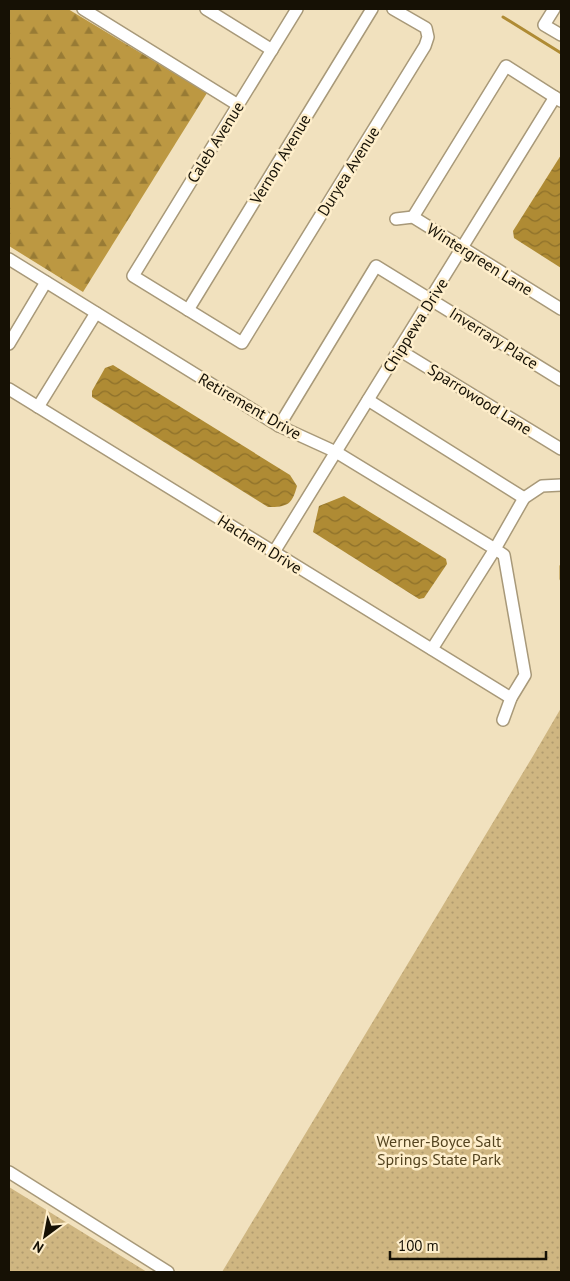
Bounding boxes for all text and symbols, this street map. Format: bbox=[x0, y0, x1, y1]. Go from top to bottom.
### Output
street label: Caleb Avenue bbox=[182, 98, 248, 186]
street label: Vernon Avenue bbox=[245, 110, 315, 209]
street label: Duryea Avenue bbox=[313, 123, 383, 219]
street label: Wintergreen Lane bbox=[423, 218, 537, 300]
street label: Chippewa Drive bbox=[378, 274, 452, 376]
street label: Inverrary Place bbox=[446, 303, 542, 373]
street label: Sparrowood Lane bbox=[424, 359, 536, 439]
street label: Retirement Drive bbox=[195, 368, 305, 444]
street label: Hachem Drive bbox=[214, 510, 306, 578]
park label: Werner-Boyce Salt Springs State Park bbox=[376, 1131, 502, 1169]
north arrow bbox=[20, 1211, 70, 1261]
scale bar bbox=[390, 1228, 546, 1260]
text: 100 m bbox=[398, 1236, 439, 1255]
text: N bbox=[29, 1237, 47, 1257]

